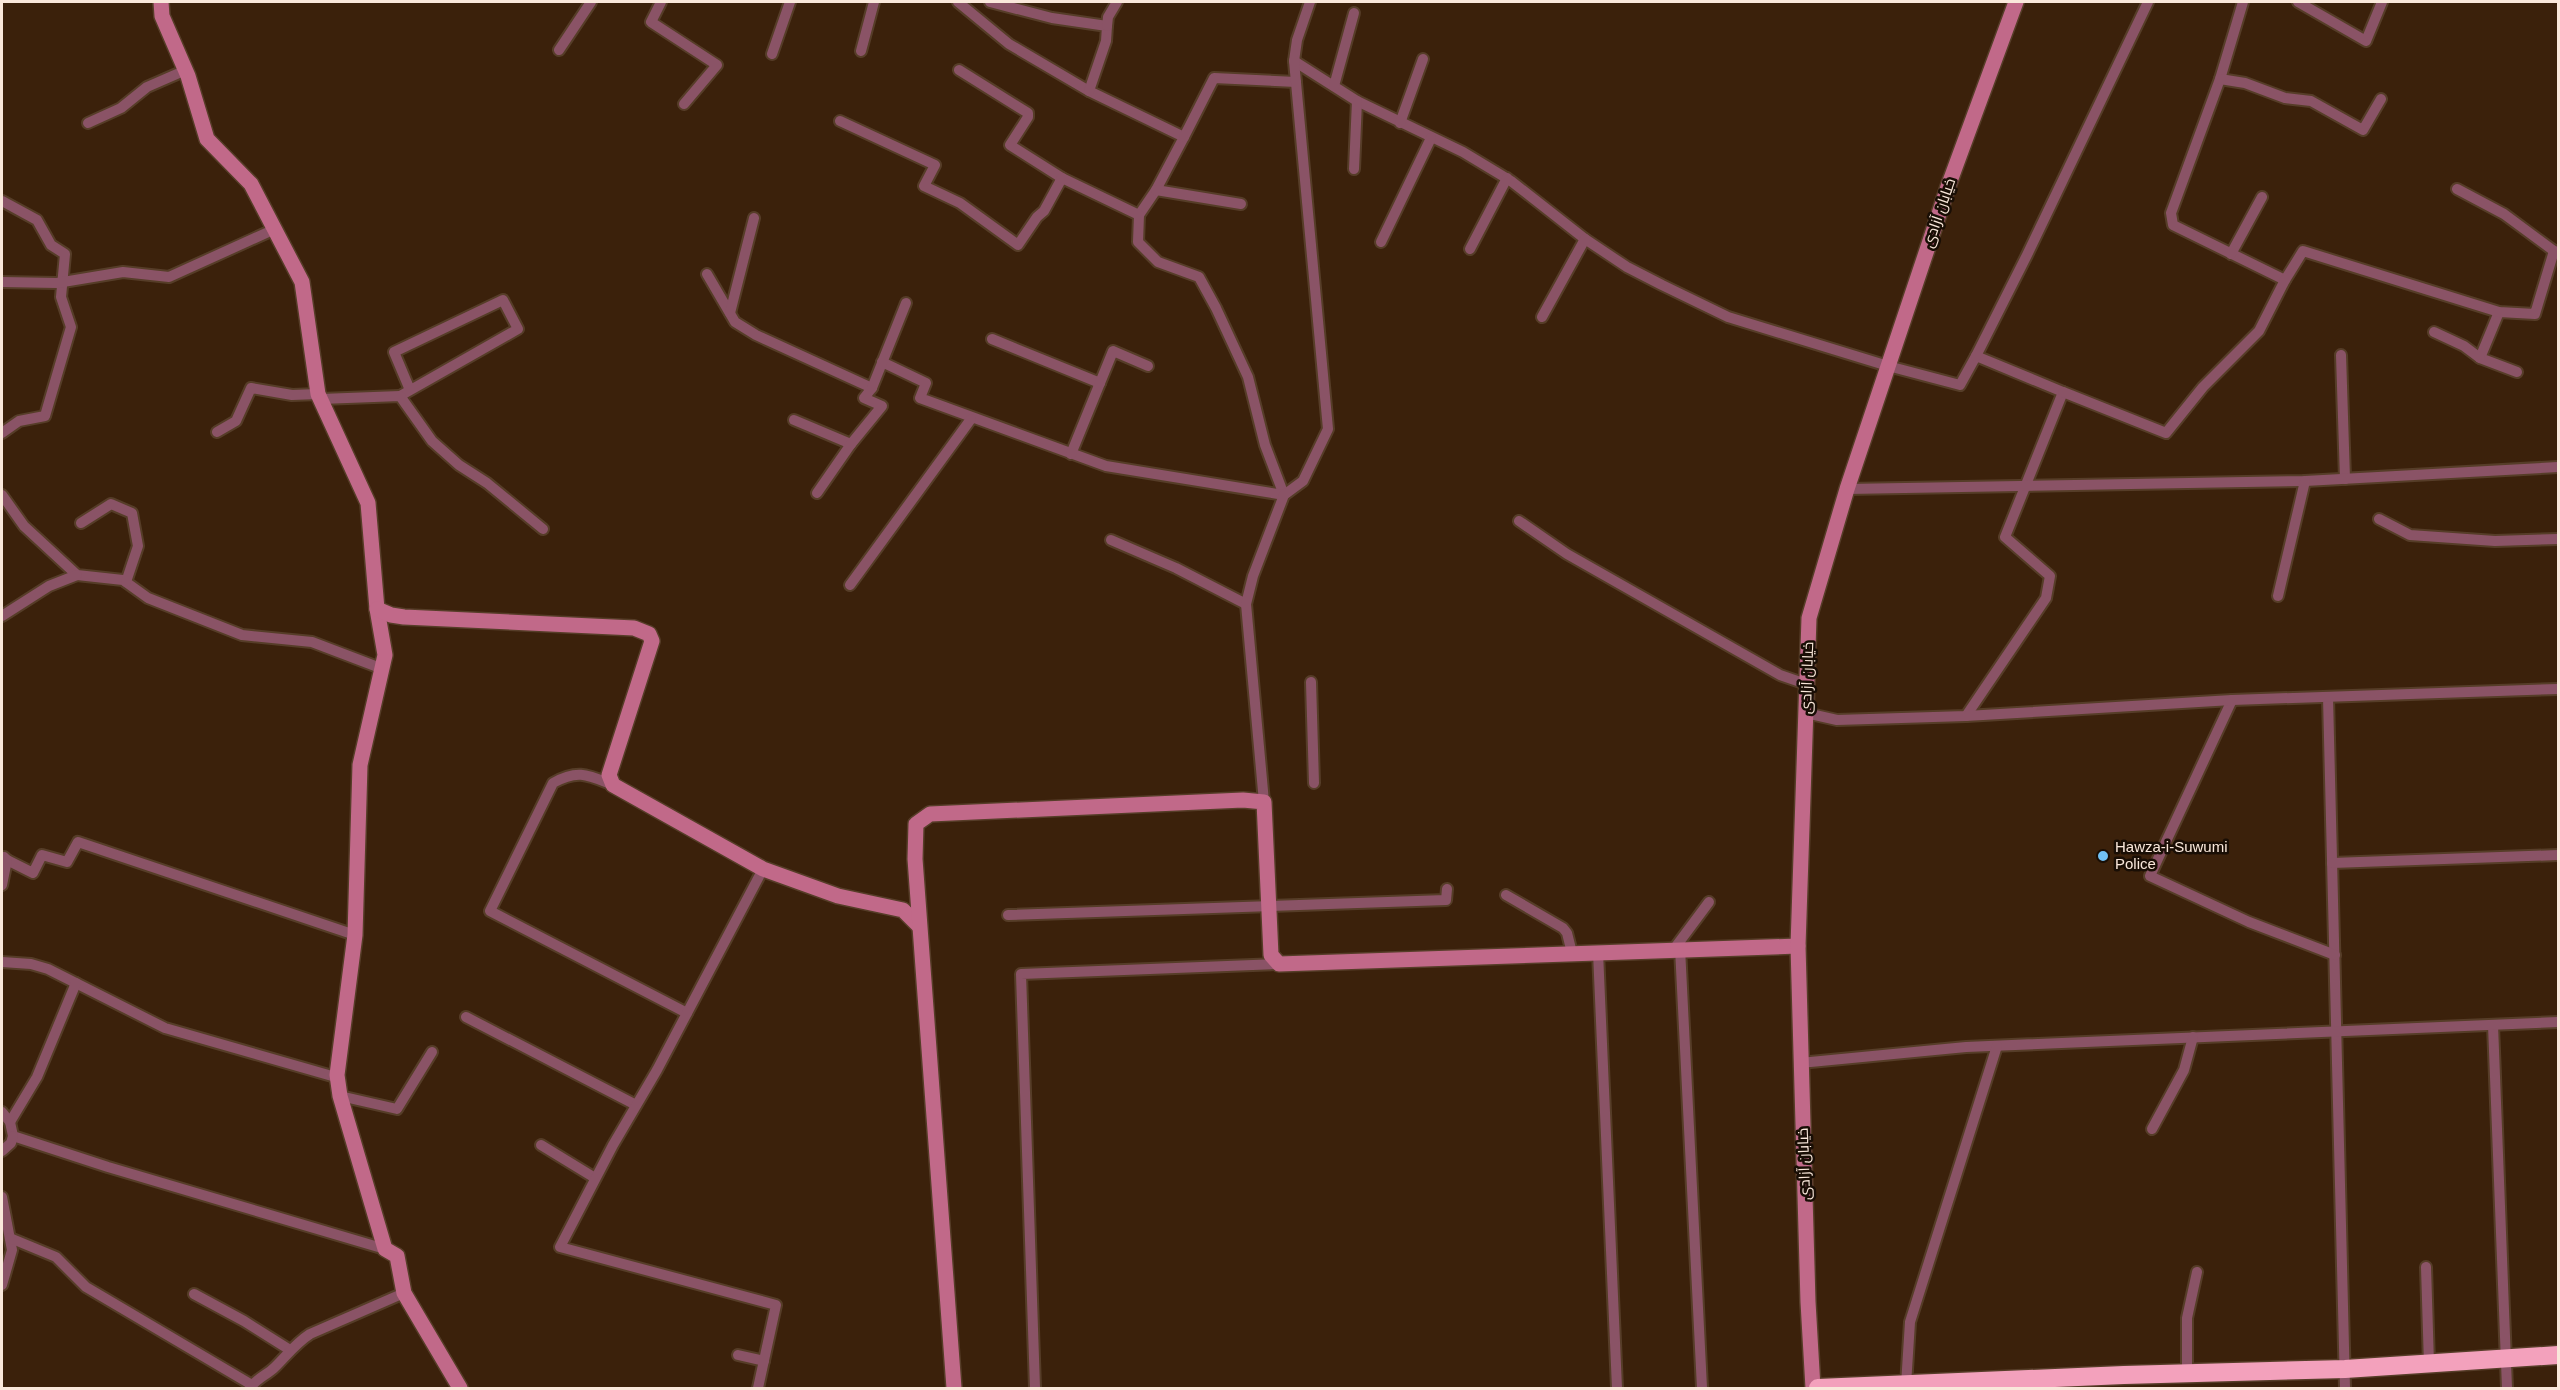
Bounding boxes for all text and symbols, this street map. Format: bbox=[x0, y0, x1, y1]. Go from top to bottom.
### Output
street label: خیابان آزادی bbox=[1919, 176, 1960, 251]
street label: خیابان آزادی bbox=[1797, 641, 1818, 715]
place label: Hawza-i-Suwumi Police bbox=[2115, 838, 2228, 872]
marker: Hawza-i-Suwumi Police bbox=[2096, 849, 2110, 863]
street label: خیابان آزادی bbox=[1794, 1127, 1815, 1201]

